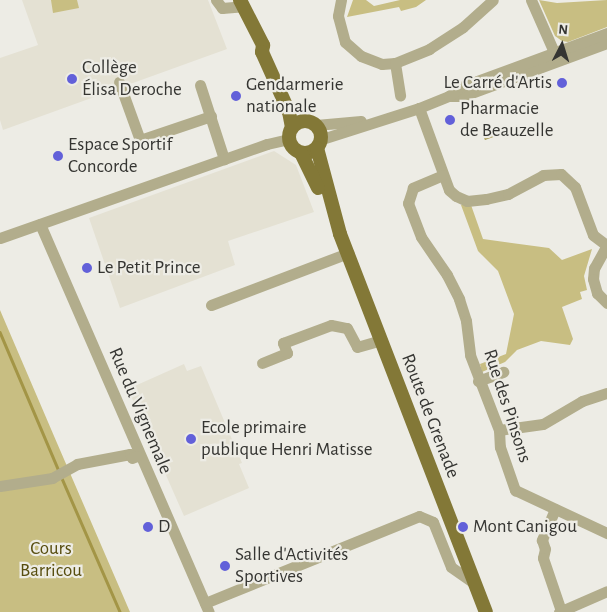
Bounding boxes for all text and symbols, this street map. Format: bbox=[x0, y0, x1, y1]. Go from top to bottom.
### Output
north arrow bbox=[537, 20, 587, 70]
text: N bbox=[558, 23, 569, 37]
place label: Collège Élisa Deroche bbox=[82, 57, 182, 101]
place label: Le Carré d'Artis bbox=[443, 72, 552, 94]
marker: Collège Élisa Deroche bbox=[66, 73, 78, 85]
place label: Gendarmerie nationale bbox=[246, 74, 344, 118]
marker: Le Carré d'Artis bbox=[556, 77, 568, 89]
marker: Gendarmerie nationale bbox=[230, 90, 242, 102]
place label: Pharmacie de Beauzelle bbox=[460, 98, 553, 142]
marker: Pharmacie de Beauzelle bbox=[444, 114, 456, 126]
place label: Espace Sportif Concorde bbox=[68, 134, 172, 178]
marker: Espace Sportif Concorde bbox=[52, 150, 64, 162]
place label: Le Petit Prince bbox=[97, 257, 200, 279]
marker: Le Petit Prince bbox=[81, 262, 93, 274]
street label: Rue du Vignemale bbox=[103, 344, 177, 478]
street label: Rue des Pinsons bbox=[478, 346, 536, 466]
street label: Route de Grenade bbox=[396, 351, 464, 481]
place label: Ecole primaire publique Henri Matisse bbox=[201, 417, 373, 461]
marker: Ecole primaire publique Henri Matisse bbox=[185, 433, 197, 445]
place label: D bbox=[158, 516, 170, 538]
place label: Mont Canigou bbox=[473, 516, 577, 538]
marker: D bbox=[142, 521, 154, 533]
marker: Mont Canigou bbox=[457, 521, 469, 533]
park label: Cours Barricou bbox=[20, 538, 82, 582]
place label: Salle d'Activités Sportives bbox=[235, 544, 348, 588]
marker: Salle d'Activités Sportives bbox=[219, 560, 231, 572]

